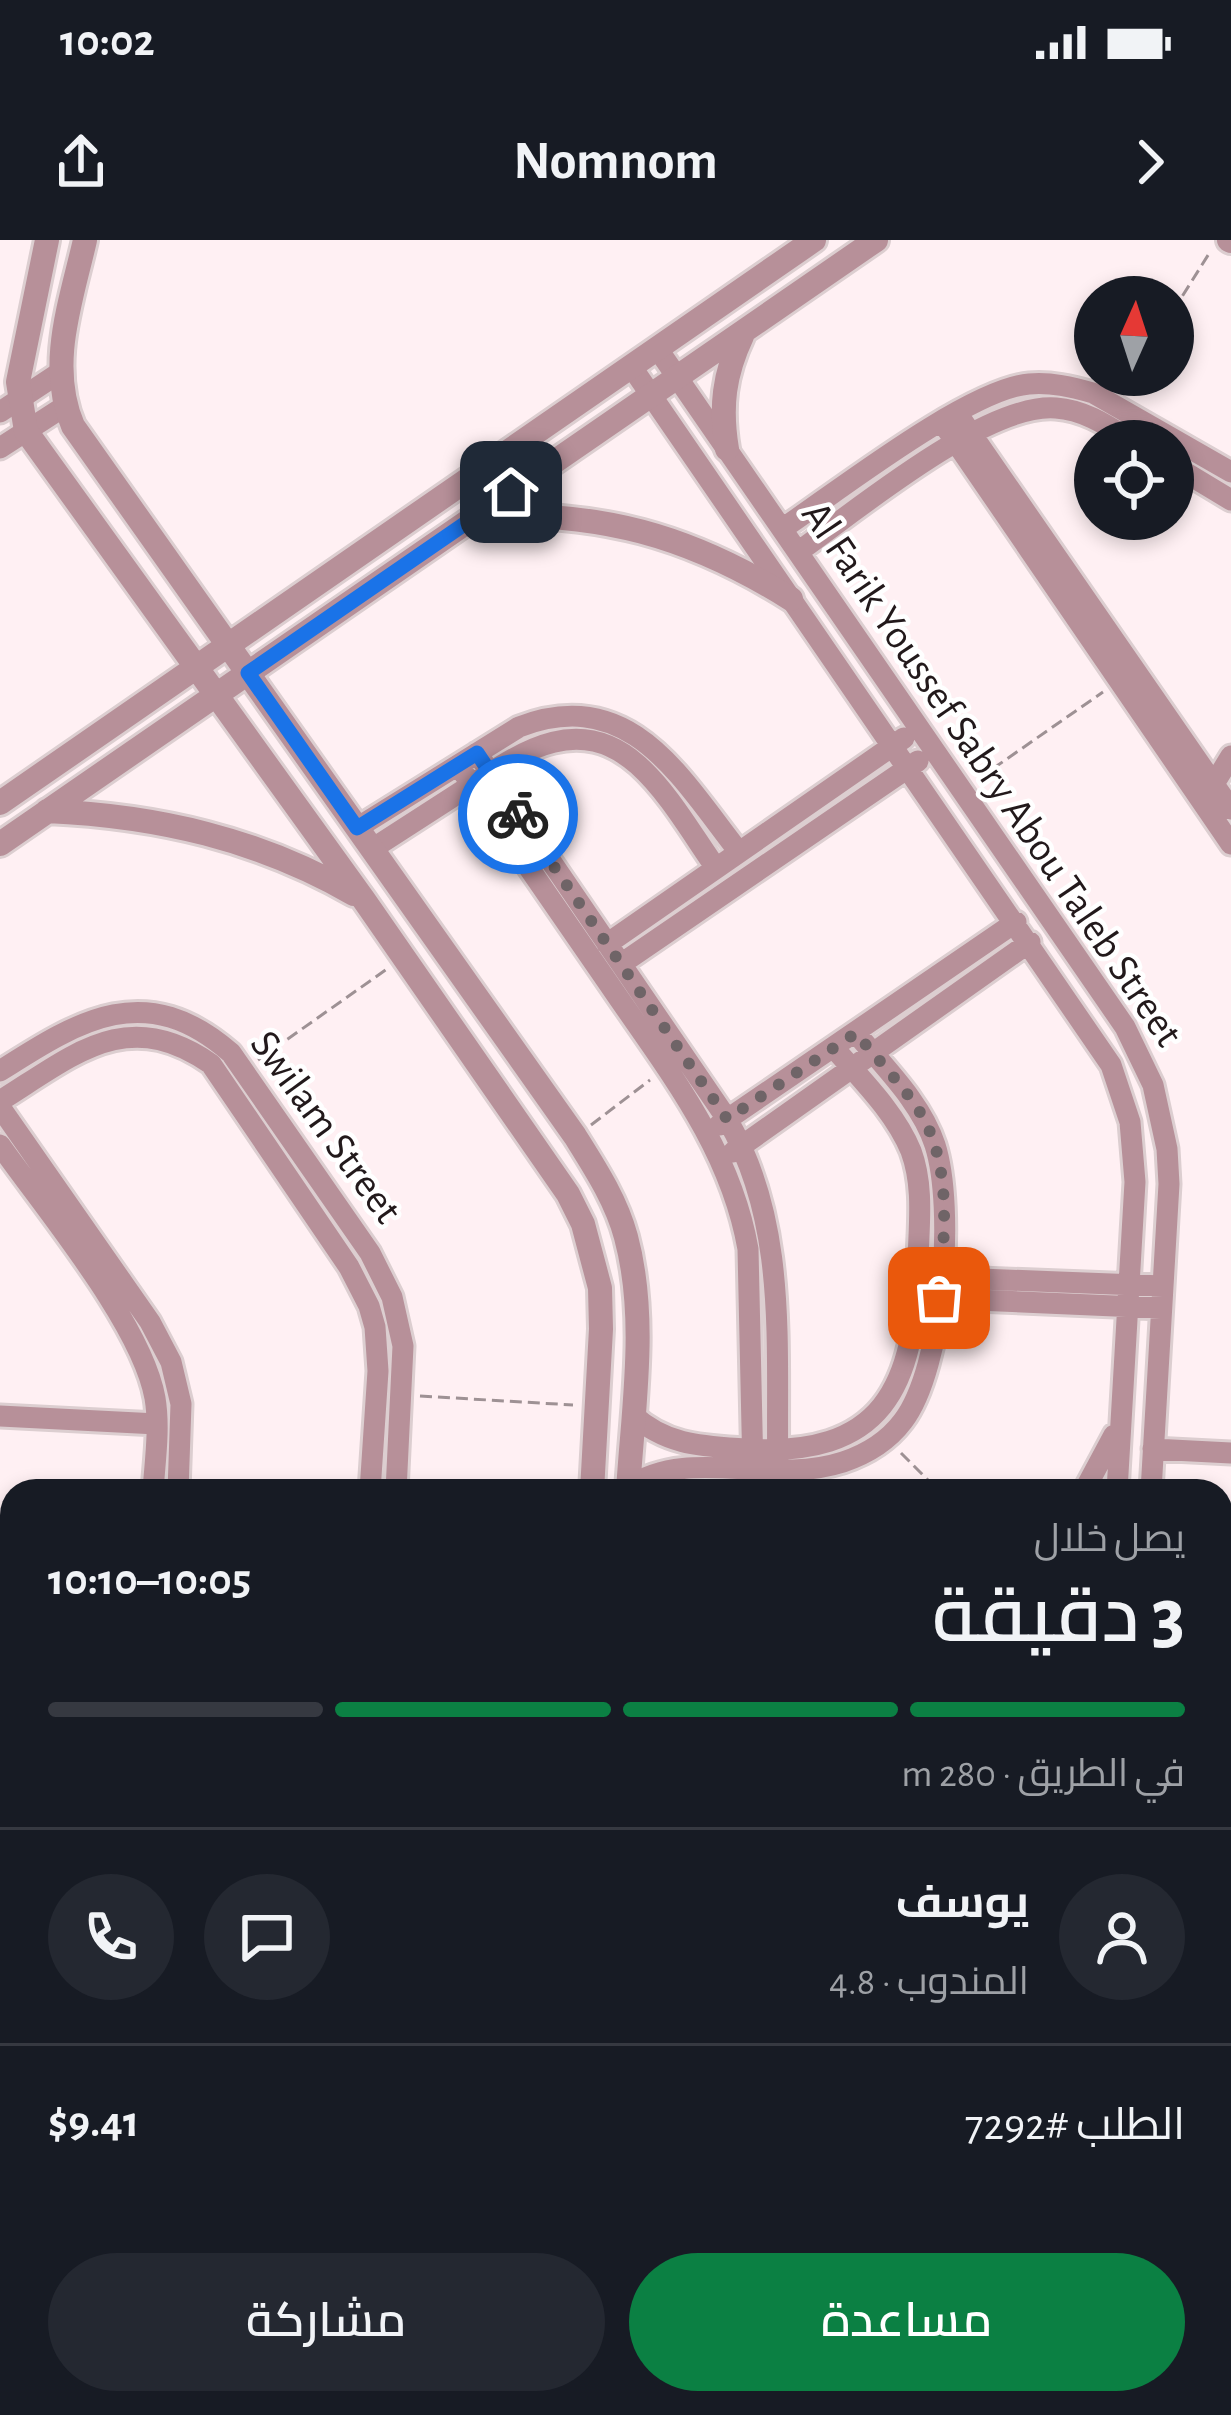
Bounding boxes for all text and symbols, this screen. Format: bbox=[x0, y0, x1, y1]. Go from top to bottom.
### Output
text: 10:02 bbox=[60, 19, 155, 64]
icon: share bbox=[48, 129, 114, 195]
icon: forward bbox=[1117, 129, 1183, 195]
text: Nomnom bbox=[513, 135, 718, 189]
north arrow bbox=[1074, 276, 1194, 396]
map controls bbox=[1074, 276, 1194, 540]
button: locate bbox=[1074, 420, 1194, 540]
pin bbox=[460, 441, 562, 543]
icon: home bbox=[478, 459, 544, 525]
street label: Al Farik Youssef Sabry Abou Taleb Street bbox=[794, 494, 1190, 1054]
courier bbox=[458, 754, 578, 874]
icon: bike bbox=[485, 781, 551, 847]
street label: Swilam Street bbox=[243, 1023, 409, 1231]
pin bbox=[888, 1247, 990, 1349]
icon: bag bbox=[906, 1265, 972, 1331]
text: يصل خلال bbox=[1034, 1520, 1185, 1559]
text: 10:05–10:10 bbox=[48, 1558, 251, 1603]
text: 3 دقيقة bbox=[932, 1579, 1185, 1657]
text: في الطريق · 280 m bbox=[901, 1755, 1185, 1794]
button: phone bbox=[48, 1874, 174, 2000]
button: chat bbox=[204, 1874, 330, 2000]
button: person bbox=[1059, 1874, 1185, 2000]
text: يوسف bbox=[895, 1881, 1029, 1926]
text: المندوب · 4.8 bbox=[829, 1963, 1029, 2002]
text: $9.41 bbox=[48, 2100, 139, 2145]
text: الطلب #7292 bbox=[965, 2103, 1185, 2148]
button: مشاركة bbox=[48, 2253, 605, 2391]
button: مساعدة bbox=[629, 2253, 1185, 2391]

